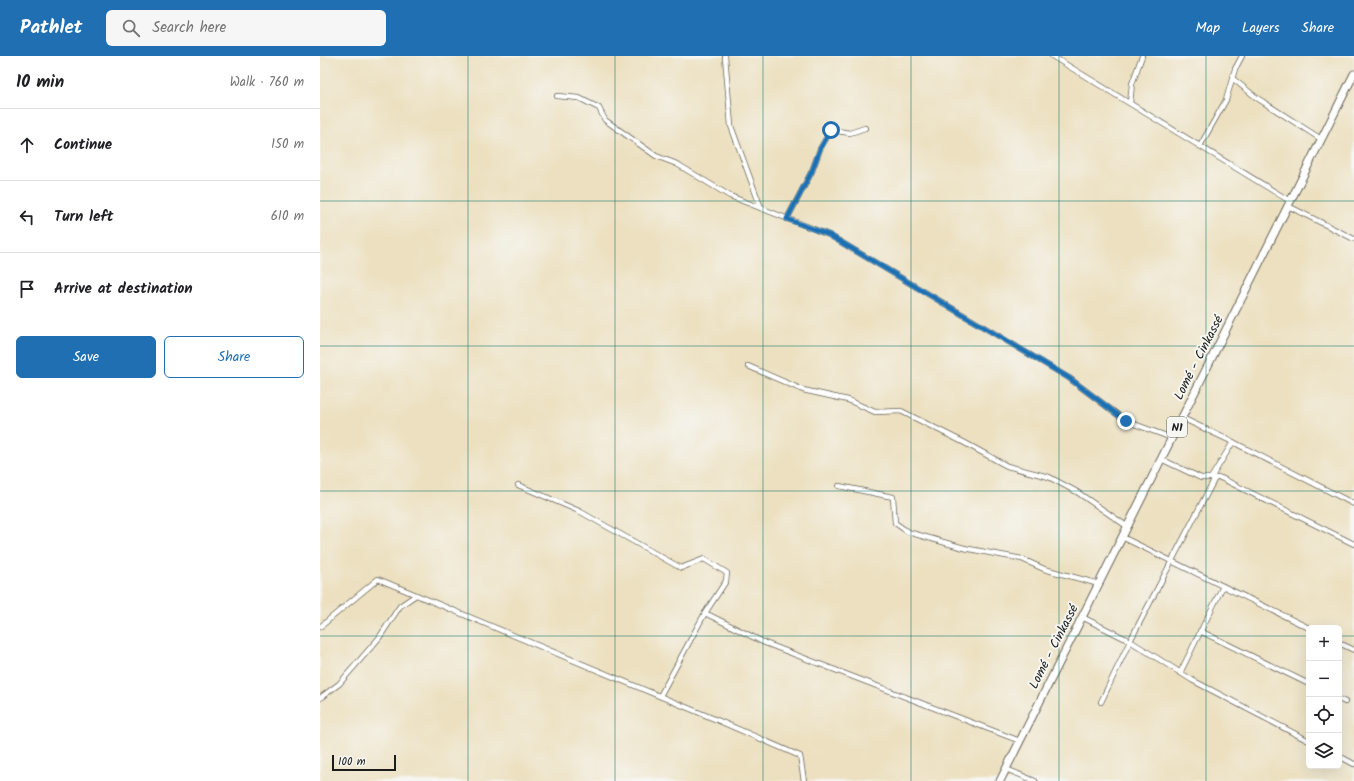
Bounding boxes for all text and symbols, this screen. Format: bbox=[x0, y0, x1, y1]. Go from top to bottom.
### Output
search box bbox=[106, 10, 386, 46]
text: Pathlet bbox=[20, 13, 82, 43]
text: Search here bbox=[152, 16, 226, 40]
icon: search bbox=[120, 17, 142, 39]
text: Map bbox=[1196, 17, 1220, 39]
text: Layers bbox=[1242, 17, 1280, 39]
text: Share bbox=[1302, 17, 1334, 39]
text: 10 min bbox=[16, 69, 64, 96]
text: Walk · 760 m bbox=[230, 72, 304, 93]
route start bbox=[822, 121, 840, 139]
text: Continue bbox=[54, 133, 112, 157]
icon: ahead bbox=[16, 134, 38, 156]
text: 150 m bbox=[271, 134, 304, 155]
text: Turn left bbox=[54, 205, 114, 229]
icon: left bbox=[16, 206, 38, 228]
text: 610 m bbox=[271, 206, 304, 227]
text: Arrive at destination bbox=[54, 277, 193, 301]
icon: arrive bbox=[16, 278, 38, 300]
street label: Lomé - Cinkassé bbox=[1169, 311, 1230, 404]
button: Save bbox=[16, 336, 156, 378]
button: Share bbox=[164, 336, 304, 378]
route end bbox=[1117, 412, 1135, 430]
road number: N1 bbox=[1167, 417, 1187, 437]
street label: Lomé - Cinkassé bbox=[1024, 600, 1085, 693]
map controls bbox=[1306, 625, 1342, 769]
button: + bbox=[1306, 625, 1342, 661]
button: − bbox=[1306, 661, 1342, 697]
button: locate bbox=[1306, 697, 1342, 733]
button: layers bbox=[1306, 733, 1342, 769]
scale bar bbox=[332, 753, 396, 772]
text: 100 m bbox=[338, 753, 366, 771]

